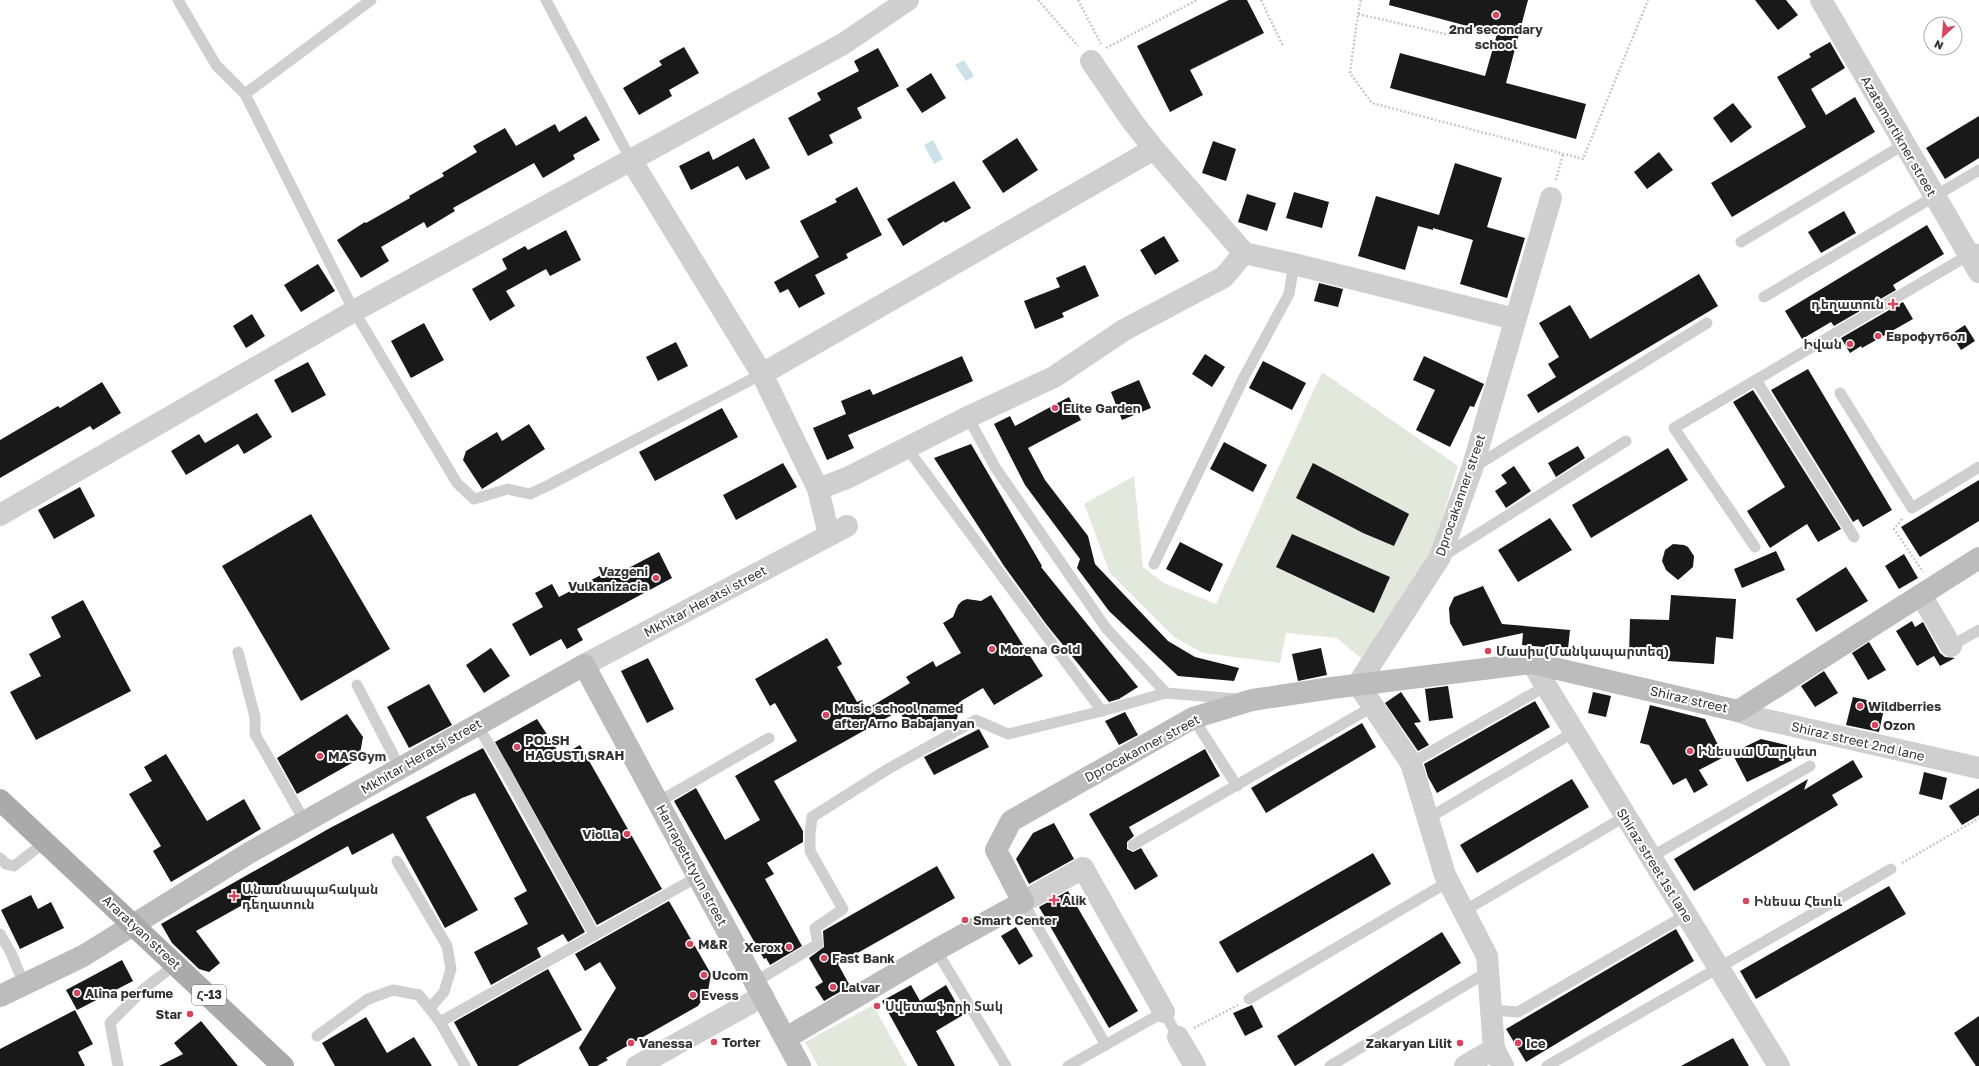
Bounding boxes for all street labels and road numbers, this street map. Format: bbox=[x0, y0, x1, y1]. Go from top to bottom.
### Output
street label: Azatamartikner street bbox=[1858, 73, 1940, 199]
street label: Dprocakanner street bbox=[1432, 432, 1488, 558]
street label: Mkhitar Heratsi street bbox=[641, 562, 769, 640]
street label: Shiraz street bbox=[1649, 682, 1729, 716]
street label: Dprocakanner street bbox=[1082, 711, 1202, 785]
street label: Mkhitar Heratsi street bbox=[358, 715, 484, 797]
street label: Shiraz street 2nd lane bbox=[1790, 718, 1926, 764]
street label: Hanrapetutyun street bbox=[653, 802, 731, 928]
street label: Shiraz street 1st lane bbox=[1613, 805, 1697, 925]
street label: Araratyan street bbox=[99, 892, 185, 972]
road number: Հ-13 bbox=[192, 985, 226, 1005]

